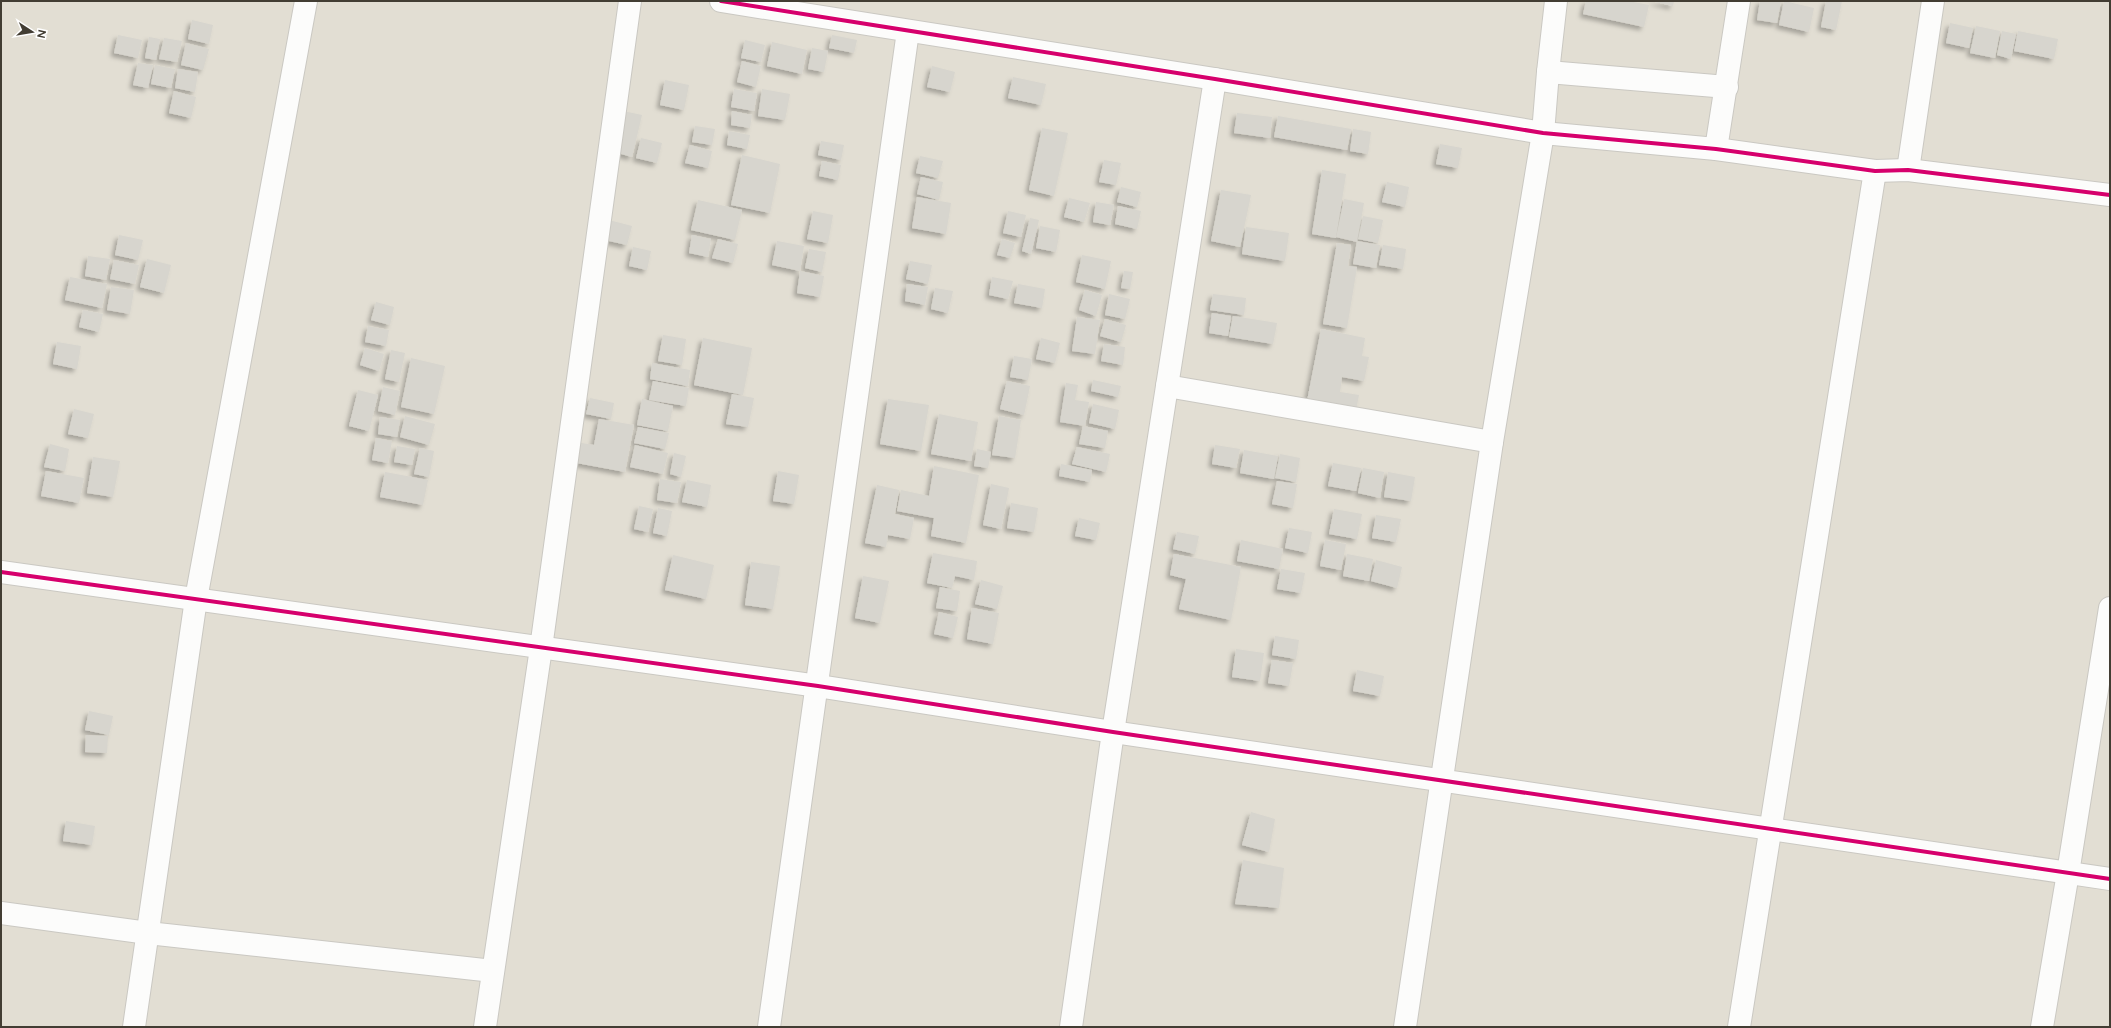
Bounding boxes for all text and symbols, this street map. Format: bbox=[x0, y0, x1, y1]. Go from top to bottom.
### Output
north arrow bbox=[12, 12, 52, 52]
text: N bbox=[34, 28, 49, 39]

